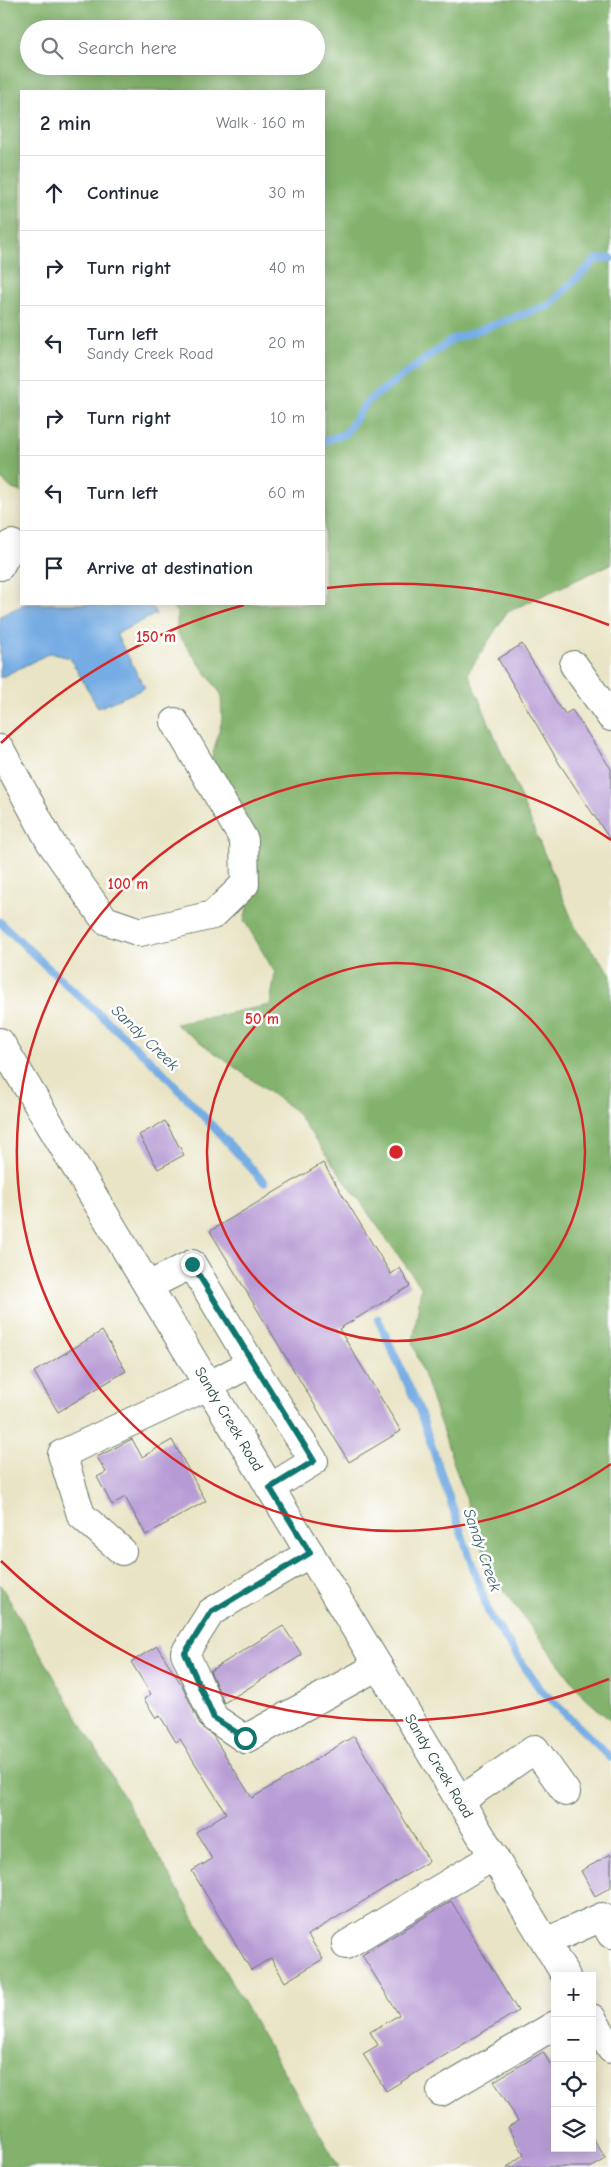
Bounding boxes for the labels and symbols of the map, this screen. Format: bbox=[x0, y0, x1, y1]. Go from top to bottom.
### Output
text: 150 m bbox=[136, 628, 176, 646]
text: 100 m bbox=[108, 875, 148, 893]
water label: Sandy Creek bbox=[108, 1002, 182, 1075]
text: 50 m bbox=[245, 1010, 279, 1028]
centre of rings bbox=[387, 1143, 405, 1161]
route end bbox=[181, 1253, 204, 1276]
street label: Sandy Creek Road bbox=[191, 1364, 267, 1474]
water label: Sandy Creek bbox=[459, 1506, 505, 1594]
street label: Sandy Creek Road bbox=[401, 1711, 477, 1821]
route start bbox=[234, 1727, 257, 1750]

